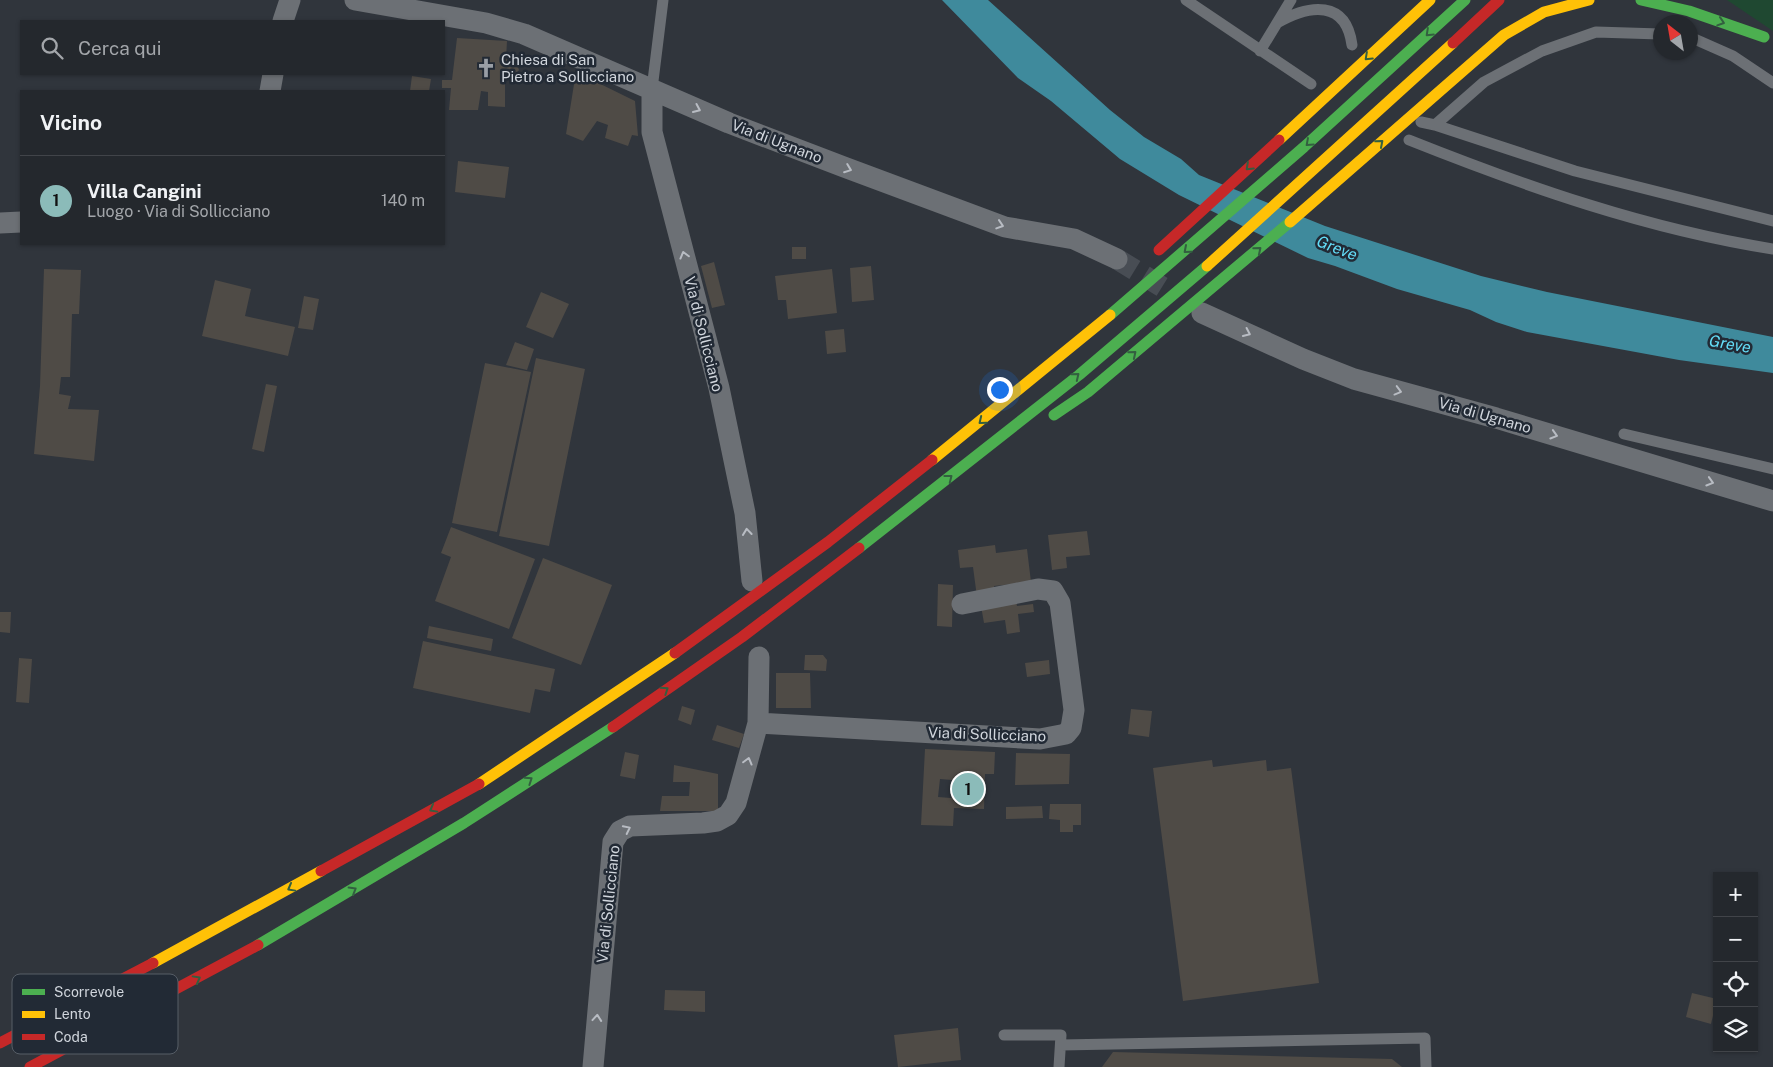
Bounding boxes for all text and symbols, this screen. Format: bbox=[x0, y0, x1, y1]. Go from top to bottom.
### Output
north arrow bbox=[1653, 15, 1698, 60]
one-way arrow bbox=[1716, 17, 1725, 27]
search box bbox=[20, 20, 445, 75]
one-way arrow bbox=[1426, 27, 1435, 36]
icon: search bbox=[38, 34, 66, 62]
text: Cerca qui bbox=[78, 37, 161, 59]
place label: Chiesa di San Pietro a Sollicciano bbox=[501, 51, 634, 85]
one-way arrow bbox=[1365, 51, 1374, 60]
church icon: Chiesa di San Pietro a Sollicciano bbox=[475, 57, 497, 79]
one-way arrow bbox=[692, 102, 701, 113]
text: Vicino bbox=[40, 110, 102, 135]
street label: Via di Ugnano bbox=[729, 116, 825, 166]
one-way arrow bbox=[1306, 137, 1315, 146]
one-way arrow bbox=[1375, 140, 1384, 149]
one-way arrow bbox=[1245, 161, 1254, 170]
one-way arrow bbox=[843, 163, 852, 173]
text: Villa Cangini bbox=[87, 180, 202, 202]
text: 1 bbox=[53, 191, 59, 210]
text: 140 m bbox=[381, 191, 425, 210]
text: Luogo · Via di Sollicciano bbox=[87, 202, 270, 221]
one-way arrow bbox=[996, 220, 1004, 230]
water label: Greve bbox=[1314, 232, 1360, 265]
one-way arrow bbox=[1183, 244, 1192, 253]
one-way arrow bbox=[1252, 247, 1261, 256]
one-way arrow bbox=[679, 250, 690, 259]
street label: Via di Sollicciano bbox=[681, 275, 727, 393]
one-way arrow bbox=[1242, 327, 1251, 337]
water label: Greve bbox=[1708, 331, 1753, 357]
one-way arrow bbox=[1127, 351, 1136, 360]
one-way arrow bbox=[1070, 374, 1079, 382]
your location bbox=[987, 377, 1013, 403]
one-way arrow bbox=[1394, 385, 1402, 396]
street label: Via di Ugnano bbox=[1437, 394, 1533, 436]
one-way arrow bbox=[978, 416, 987, 425]
one-way arrow bbox=[1550, 430, 1558, 440]
one-way arrow bbox=[943, 475, 952, 483]
one-way arrow bbox=[1705, 477, 1714, 487]
one-way arrow bbox=[742, 528, 753, 536]
one-way arrow bbox=[659, 687, 668, 696]
street label: Via di Sollicciano bbox=[928, 723, 1046, 745]
one-way arrow bbox=[742, 757, 752, 765]
pin: 1 bbox=[952, 770, 984, 808]
one-way arrow bbox=[524, 777, 533, 787]
one-way arrow bbox=[429, 803, 438, 813]
one-way arrow bbox=[621, 825, 630, 835]
street label: Via di Sollicciano bbox=[593, 844, 623, 964]
map controls bbox=[1713, 872, 1758, 1052]
button: + bbox=[1713, 872, 1758, 917]
one-way arrow bbox=[287, 882, 296, 892]
one-way arrow bbox=[348, 886, 357, 896]
button: − bbox=[1713, 917, 1758, 962]
button: locate bbox=[1713, 962, 1758, 1007]
legend bbox=[12, 974, 178, 1054]
one-way arrow bbox=[192, 975, 201, 985]
text: Scorrevole bbox=[54, 984, 124, 1000]
text: Lento bbox=[54, 1006, 91, 1022]
button: layers bbox=[1713, 1007, 1758, 1052]
one-way arrow bbox=[591, 1014, 602, 1022]
text: Coda bbox=[54, 1029, 88, 1045]

